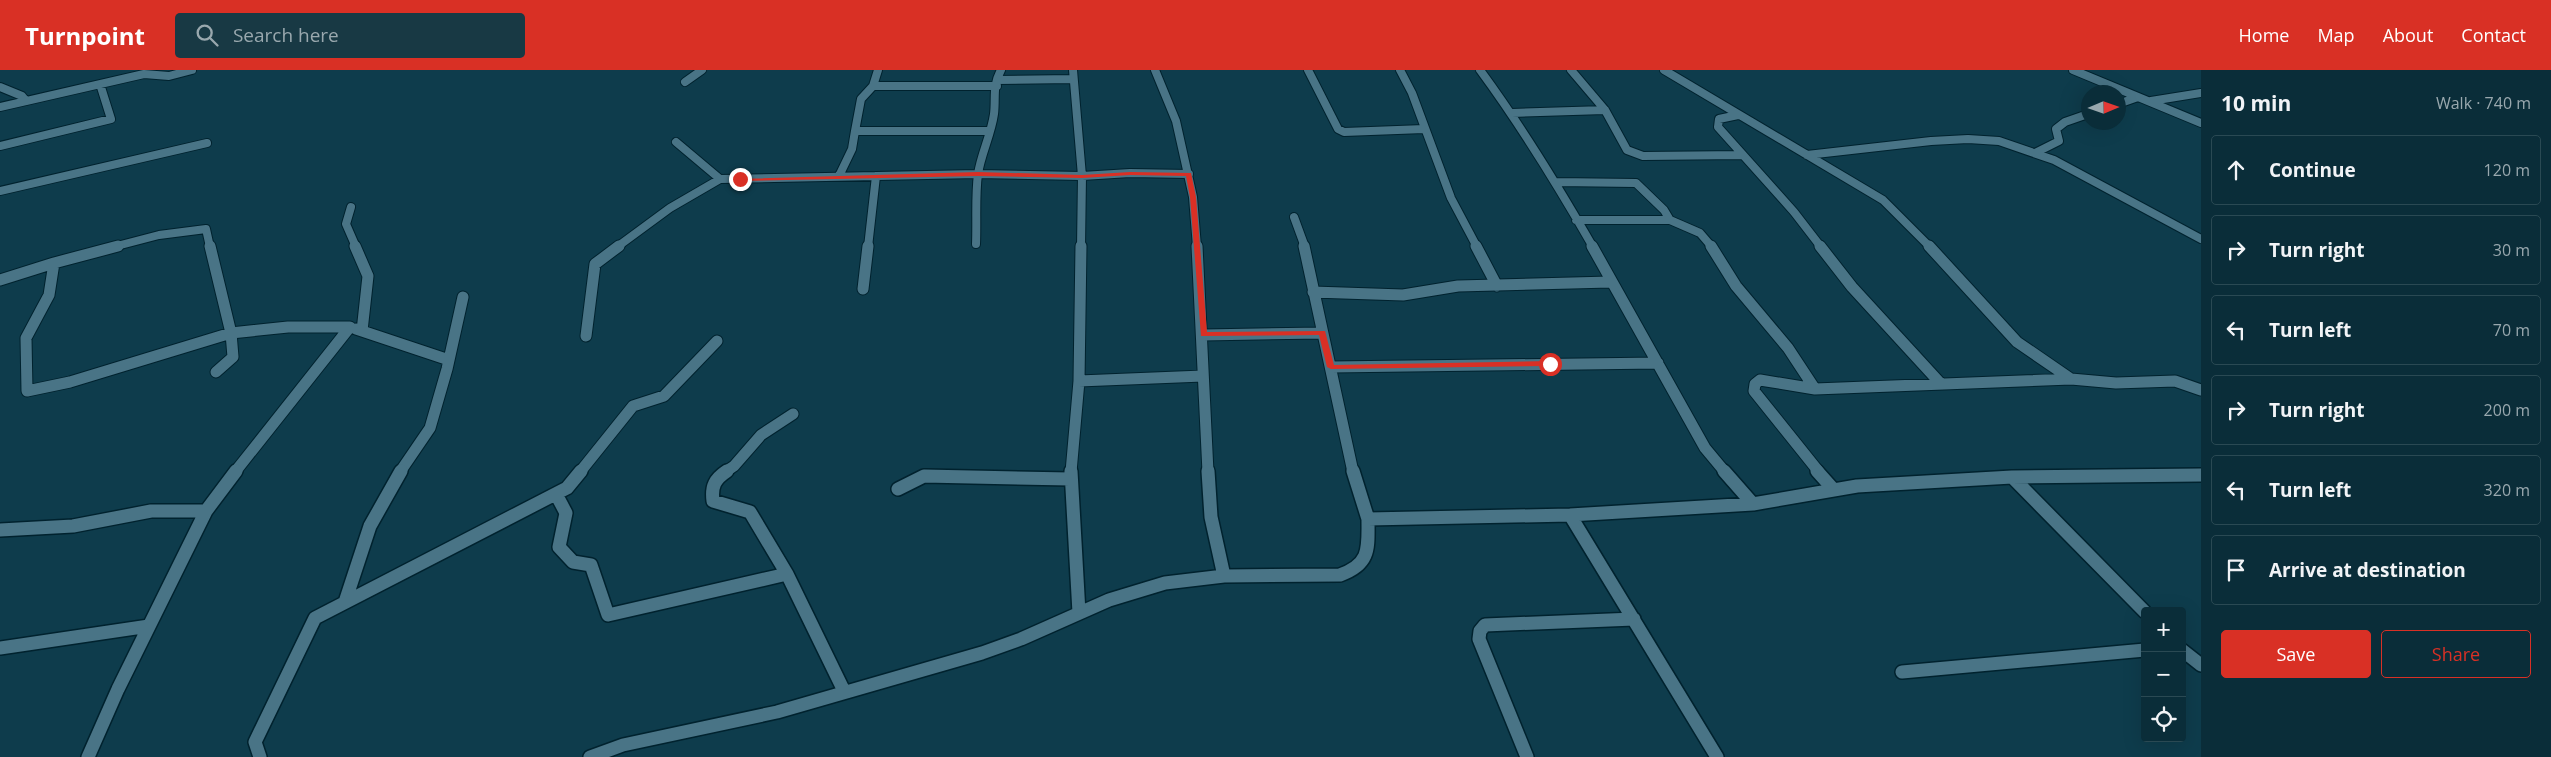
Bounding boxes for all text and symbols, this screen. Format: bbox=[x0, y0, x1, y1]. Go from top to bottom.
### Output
search box bbox=[175, 13, 525, 58]
text: Turnpoint bbox=[25, 19, 145, 52]
icon: search bbox=[193, 21, 221, 49]
text: Search here bbox=[233, 22, 339, 48]
text: Home bbox=[2239, 23, 2289, 47]
text: Map bbox=[2317, 23, 2355, 47]
text: About bbox=[2383, 23, 2433, 47]
text: Contact bbox=[2461, 23, 2526, 47]
north arrow bbox=[2081, 85, 2126, 130]
text: 10 min bbox=[2221, 89, 2291, 117]
text: Walk · 740 m bbox=[2436, 92, 2531, 114]
icon: ahead bbox=[2222, 156, 2250, 184]
text: Continue bbox=[2269, 157, 2356, 183]
text: 120 m bbox=[2484, 159, 2530, 181]
route end bbox=[729, 168, 752, 191]
icon: right bbox=[2222, 236, 2250, 264]
text: Turn right bbox=[2269, 237, 2364, 263]
text: 30 m bbox=[2493, 239, 2530, 261]
icon: left bbox=[2222, 316, 2250, 344]
text: Turn left bbox=[2269, 317, 2351, 343]
text: 70 m bbox=[2493, 319, 2530, 341]
route start bbox=[1539, 353, 1562, 376]
icon: right bbox=[2222, 396, 2250, 424]
text: Turn right bbox=[2269, 397, 2364, 423]
text: 200 m bbox=[2484, 399, 2530, 421]
icon: left bbox=[2222, 476, 2250, 504]
text: Turn left bbox=[2269, 477, 2351, 503]
text: 320 m bbox=[2484, 479, 2530, 501]
icon: arrive bbox=[2222, 556, 2250, 584]
text: Arrive at destination bbox=[2269, 557, 2466, 583]
map controls bbox=[2141, 607, 2186, 742]
button: + bbox=[2141, 607, 2186, 652]
button: Save bbox=[2221, 630, 2371, 678]
button: Share bbox=[2381, 630, 2531, 678]
button: − bbox=[2141, 652, 2186, 697]
button: locate bbox=[2141, 697, 2186, 742]

